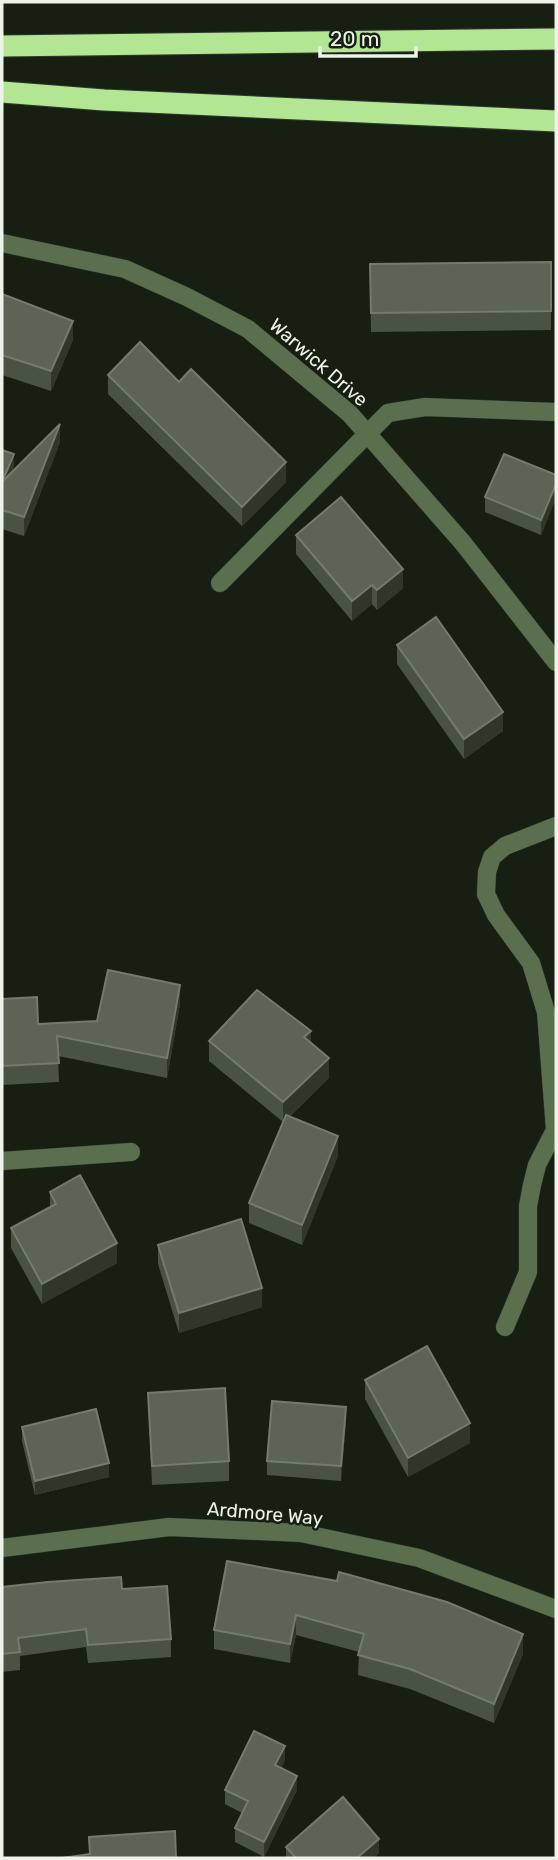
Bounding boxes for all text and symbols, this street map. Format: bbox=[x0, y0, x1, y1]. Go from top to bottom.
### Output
scale bar bbox=[320, 14, 416, 58]
text: 20 m bbox=[330, 26, 379, 51]
street label: Warwick Drive bbox=[265, 313, 373, 411]
street label: Ardmore Way bbox=[206, 1497, 324, 1530]

